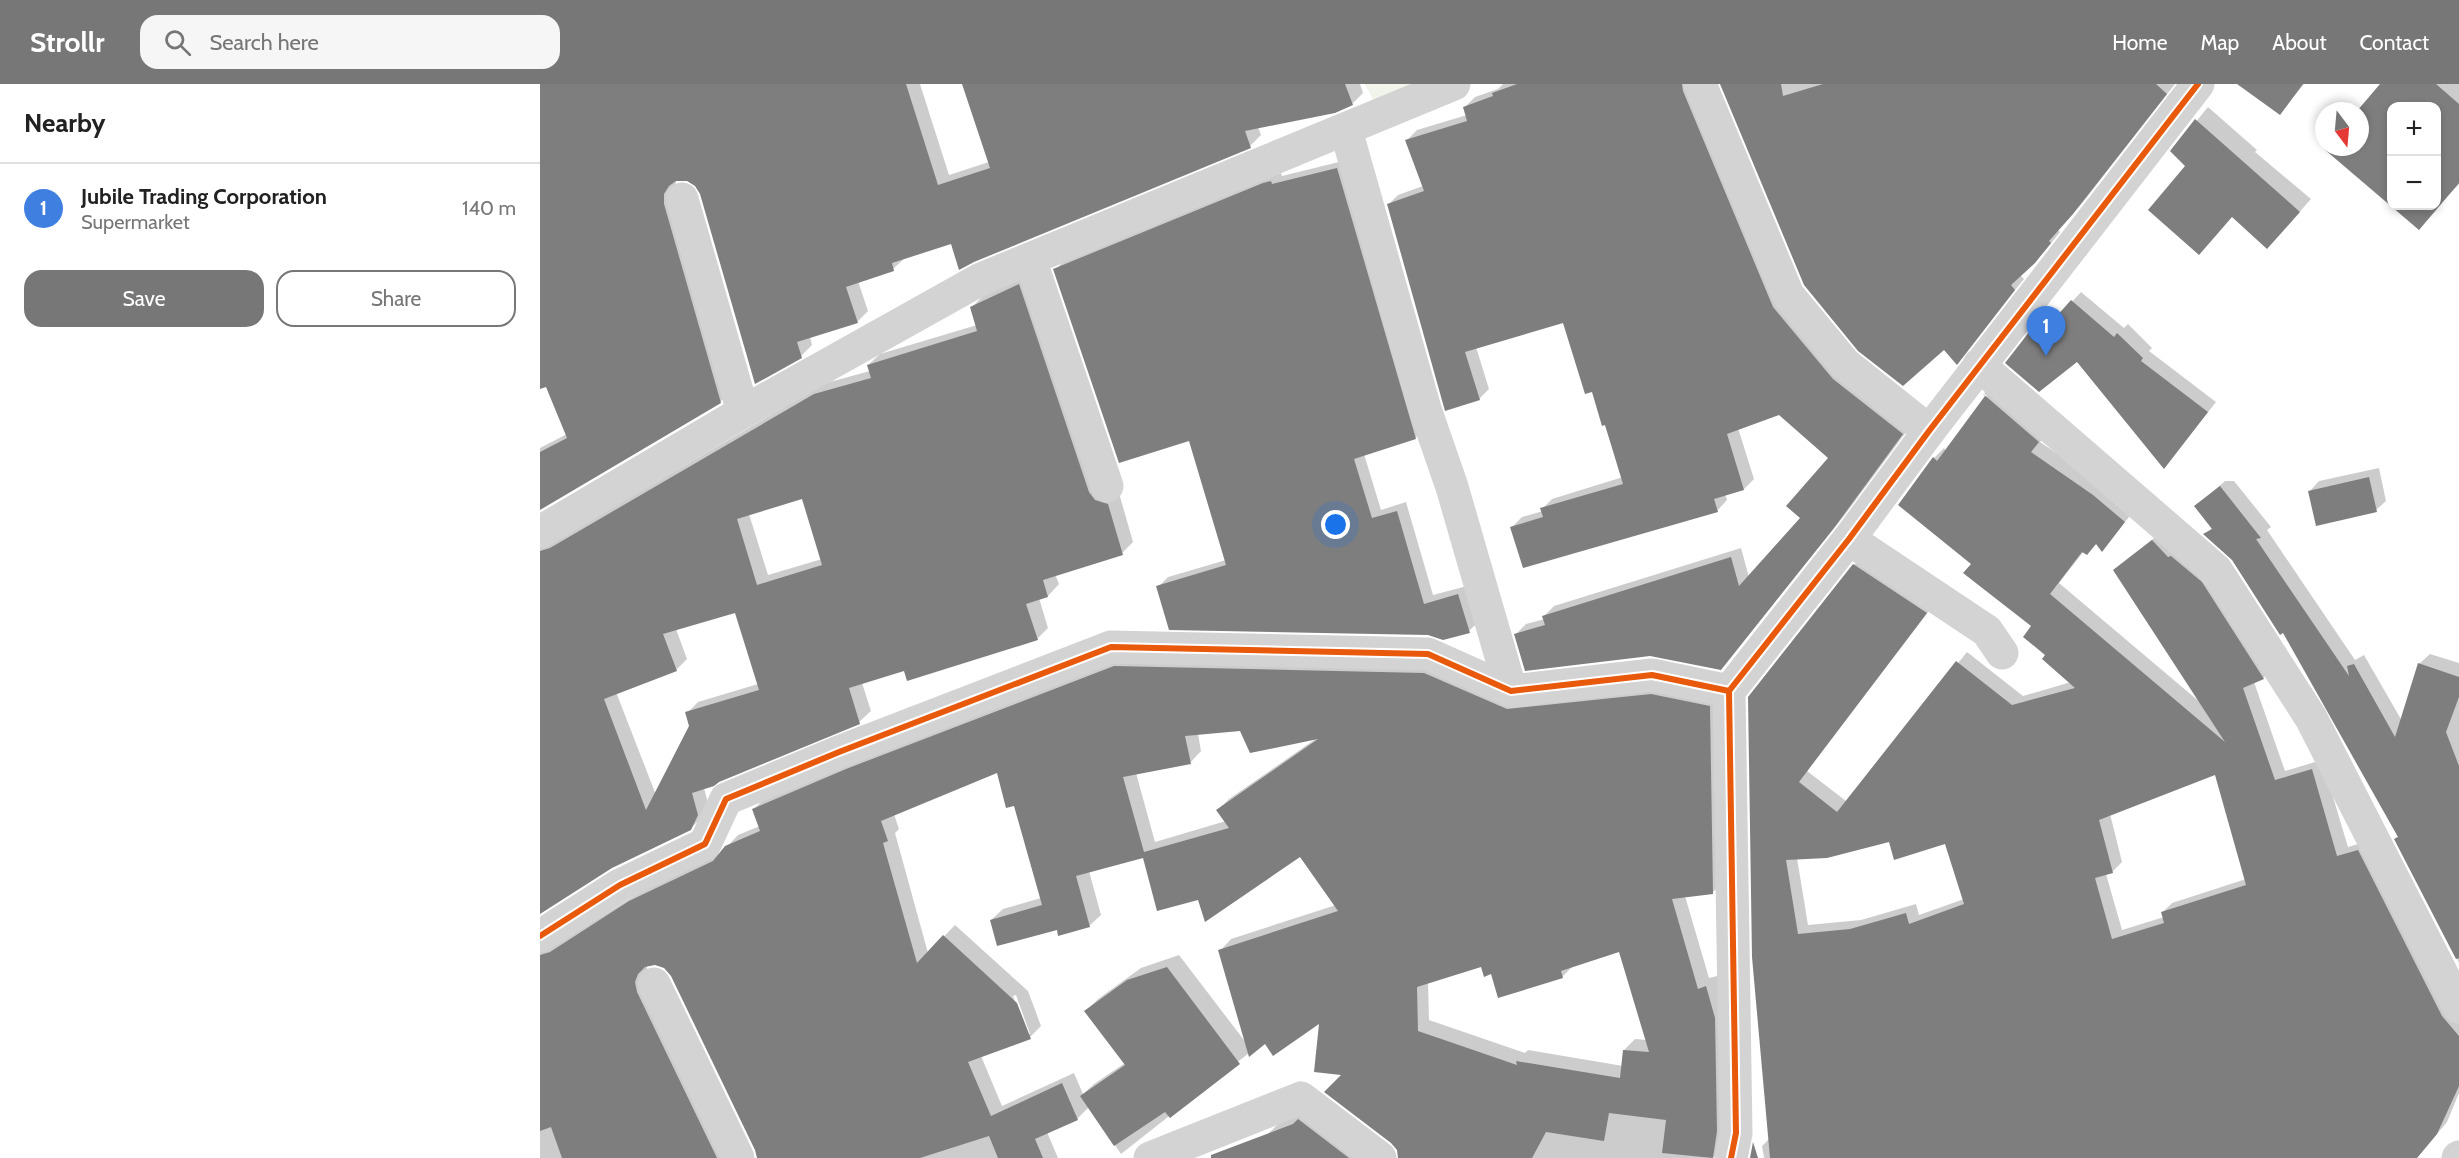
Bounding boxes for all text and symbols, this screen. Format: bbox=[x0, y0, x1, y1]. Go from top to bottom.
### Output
search box bbox=[140, 15, 560, 69]
text: Strollr bbox=[30, 25, 104, 59]
icon: search bbox=[161, 26, 194, 59]
text: Search here bbox=[209, 29, 319, 56]
text: Home bbox=[2112, 30, 2168, 55]
text: Map bbox=[2201, 30, 2239, 55]
text: About bbox=[2272, 30, 2326, 55]
text: Contact bbox=[2359, 30, 2429, 55]
north arrow bbox=[2315, 102, 2369, 156]
map controls bbox=[2387, 102, 2441, 210]
button: + bbox=[2387, 102, 2441, 156]
text: Nearby bbox=[24, 107, 105, 139]
button: − bbox=[2387, 156, 2441, 210]
text: Jubile Trading Corporation bbox=[81, 183, 327, 210]
text: 1 bbox=[40, 196, 47, 220]
text: 140 m bbox=[462, 196, 516, 220]
text: Supermarket bbox=[81, 210, 190, 234]
button: Save bbox=[24, 270, 264, 327]
button: Share bbox=[276, 270, 516, 327]
pin: 1 bbox=[2026, 306, 2066, 356]
your location bbox=[1321, 510, 1350, 539]

